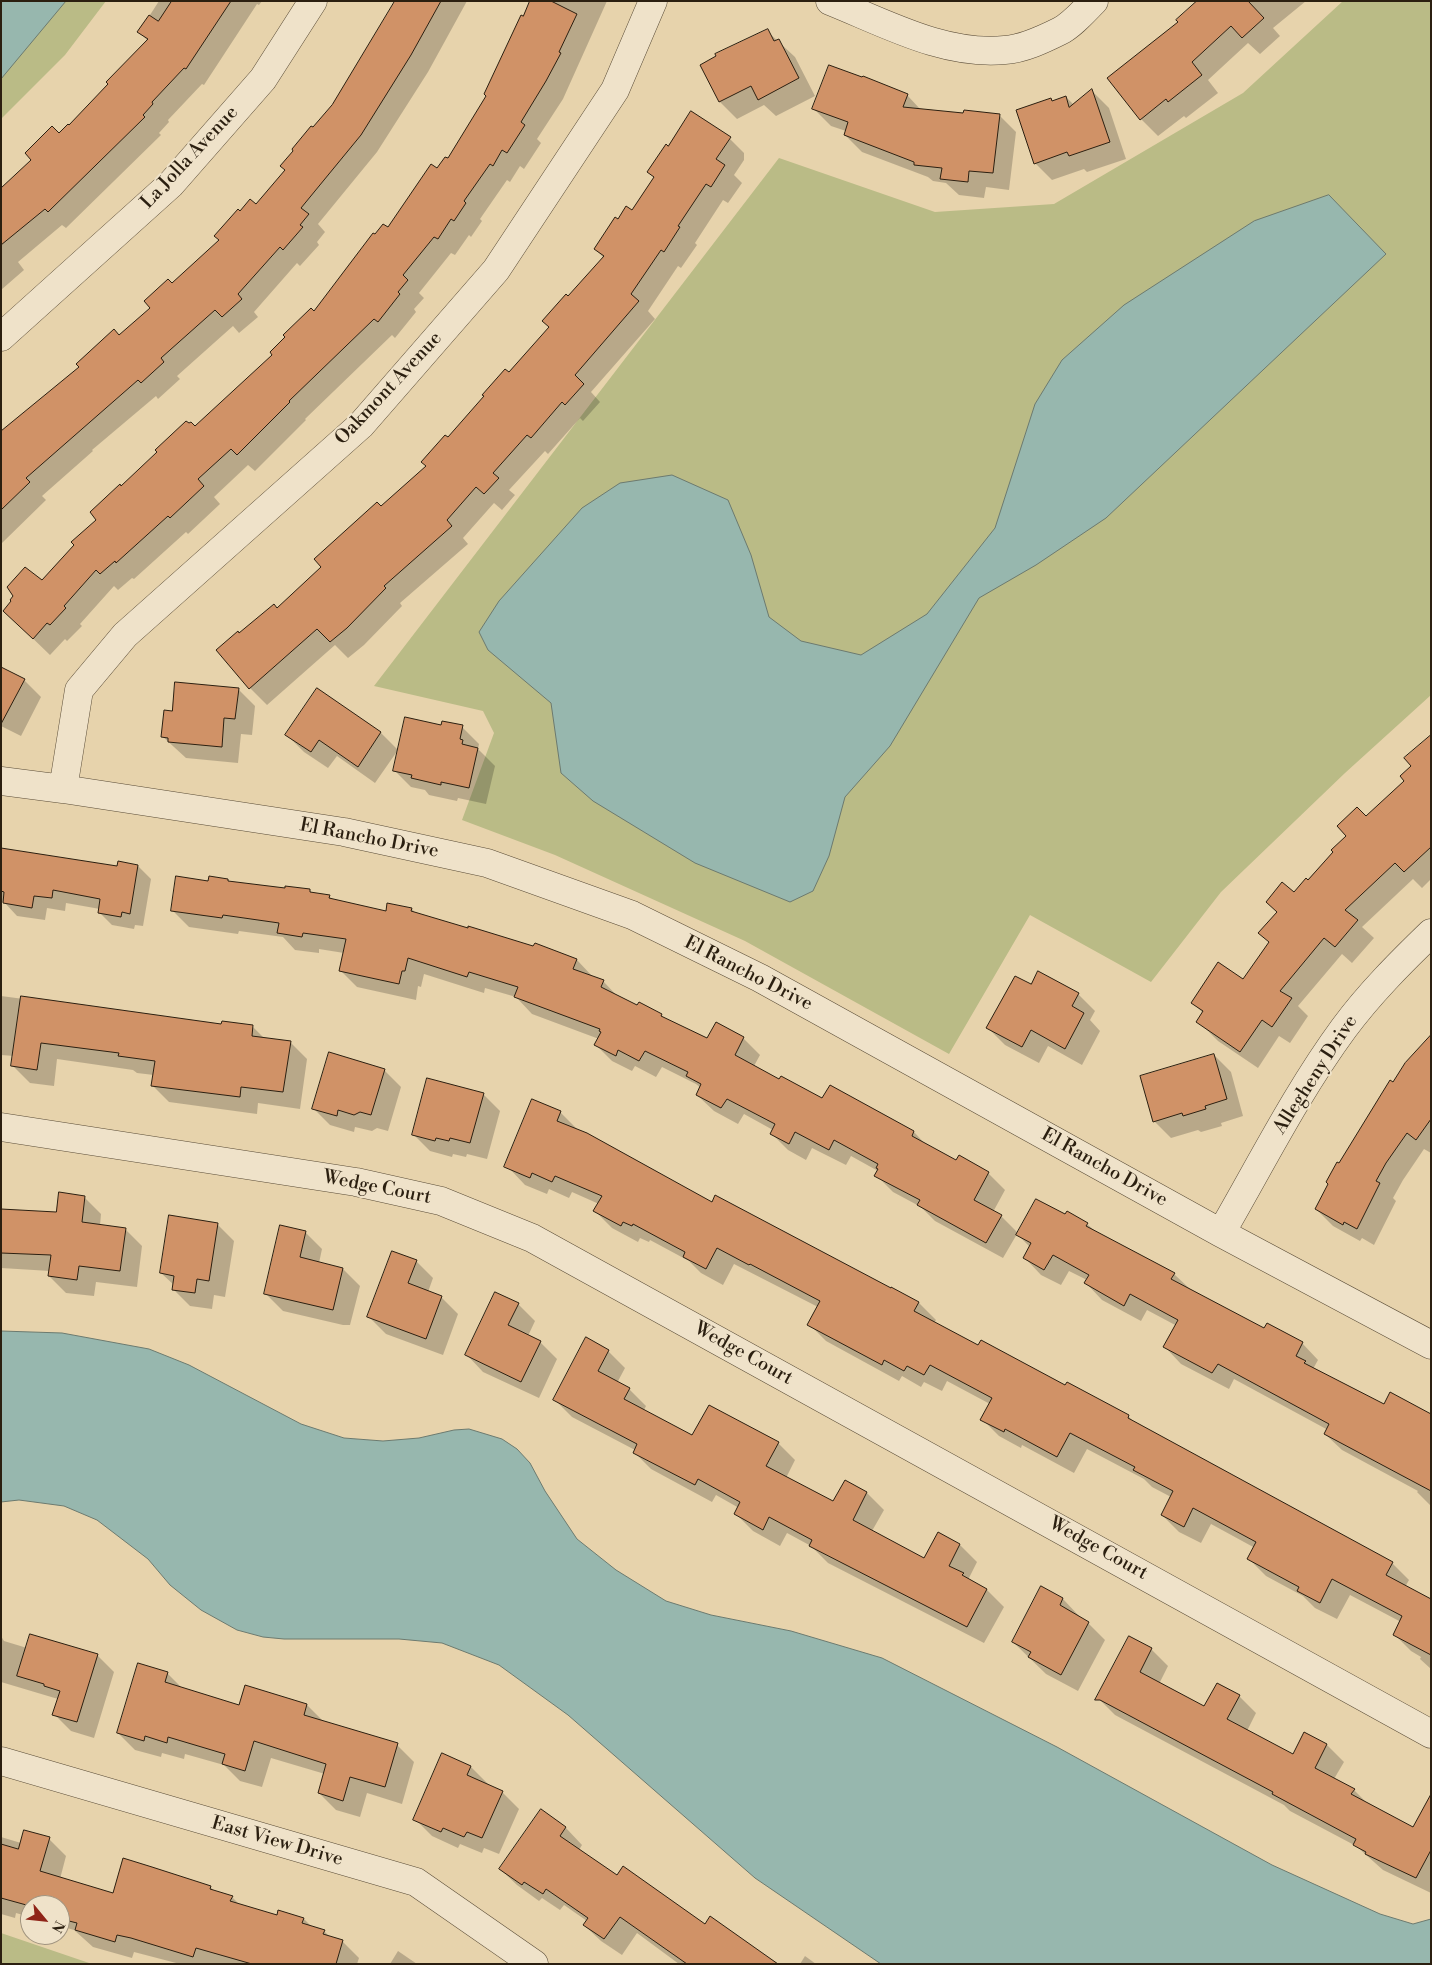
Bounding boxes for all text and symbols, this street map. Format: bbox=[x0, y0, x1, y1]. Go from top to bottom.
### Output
street label: La Jolla Avenue bbox=[137, 102, 243, 214]
street label: Oakmont Avenue bbox=[331, 328, 447, 450]
street label: El Rancho Drive bbox=[298, 814, 440, 864]
street label: El Rancho Drive bbox=[680, 932, 816, 1016]
street label: Allegheny Drive bbox=[1269, 1011, 1363, 1139]
street label: El Rancho Drive bbox=[1037, 1124, 1171, 1212]
street label: Wedge Court bbox=[321, 1166, 433, 1210]
street label: Wedge Court bbox=[690, 1317, 796, 1391]
street label: Wedge Court bbox=[1045, 1512, 1151, 1586]
street label: East View Drive bbox=[209, 1812, 345, 1872]
north arrow bbox=[20, 1895, 70, 1945]
text: N bbox=[47, 1917, 68, 1936]

